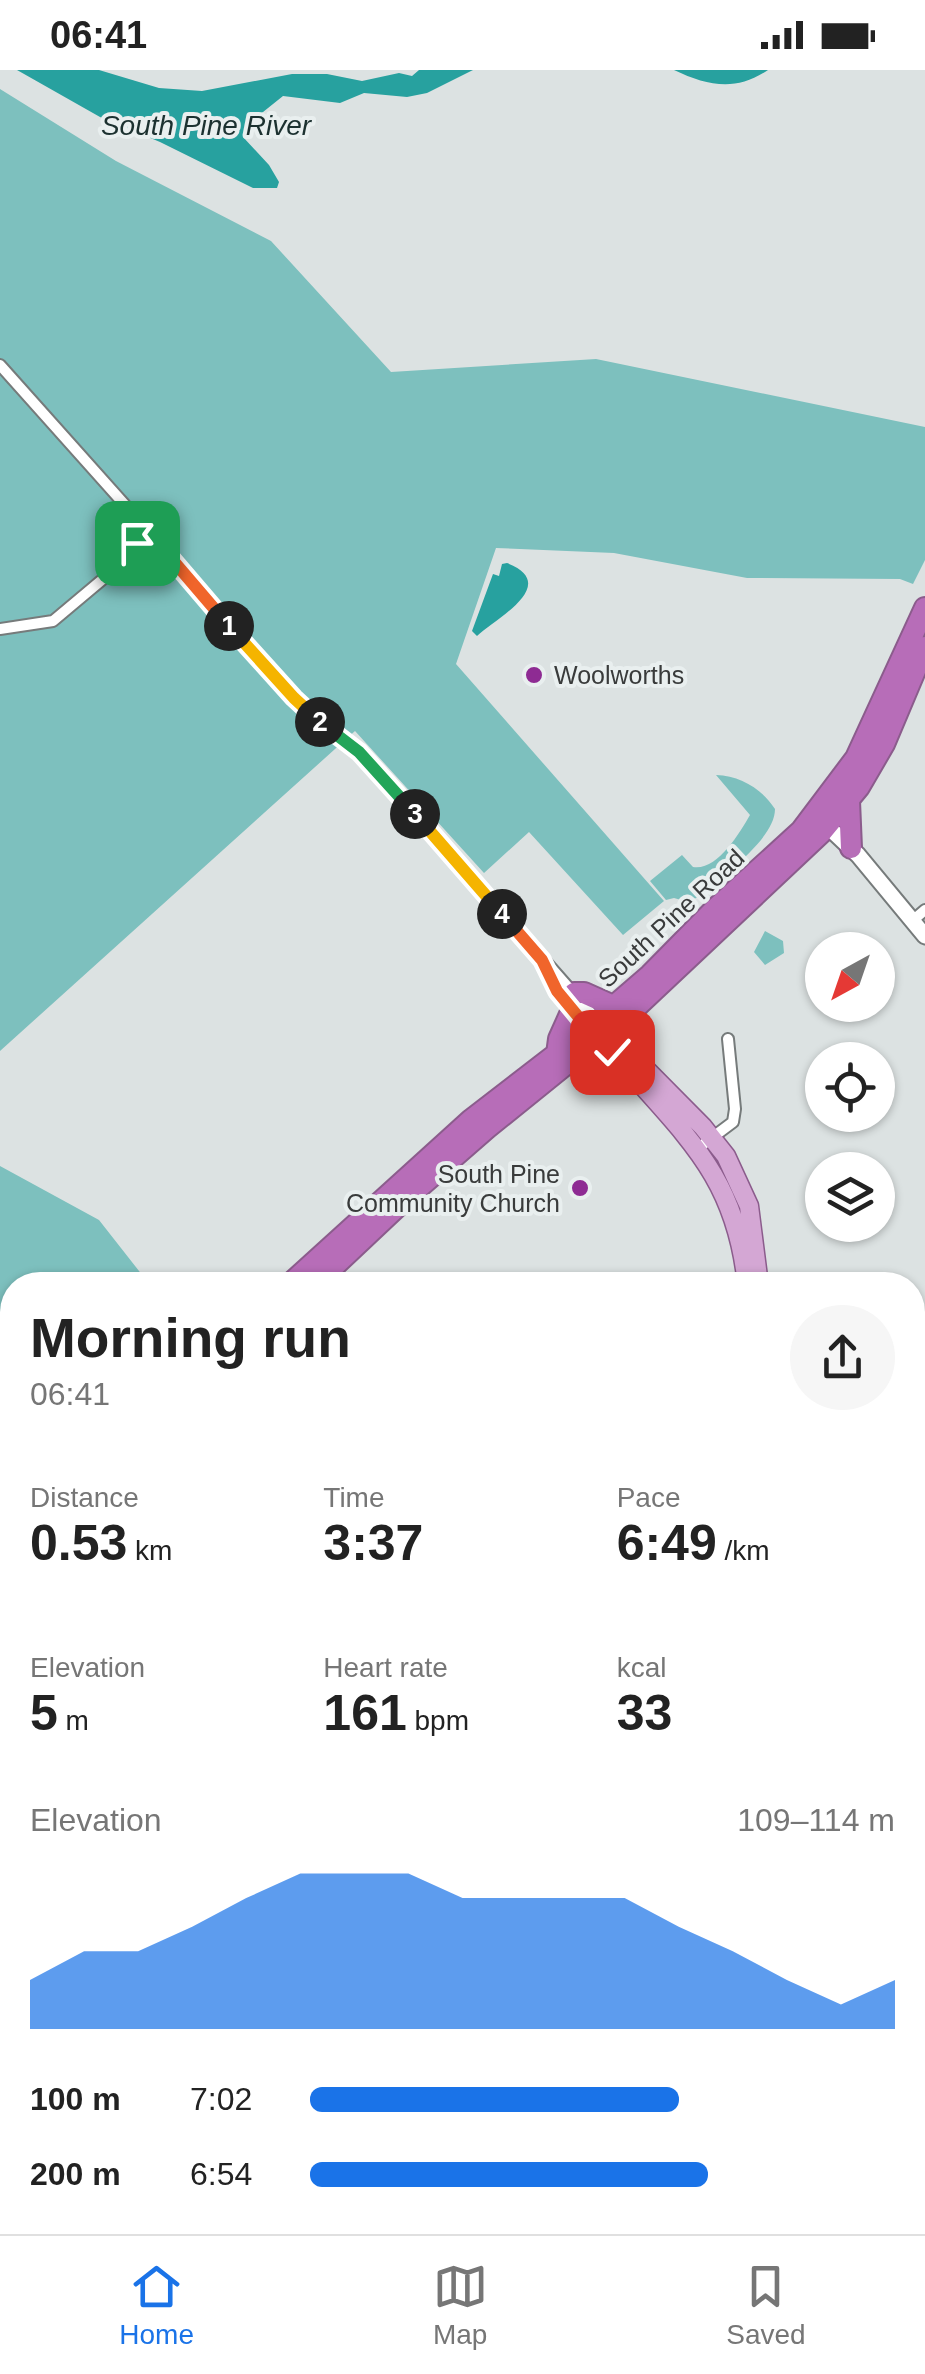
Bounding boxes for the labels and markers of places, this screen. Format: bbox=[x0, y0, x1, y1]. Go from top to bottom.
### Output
pin bbox=[95, 501, 180, 586]
pin: 1 bbox=[204, 601, 254, 651]
place label: Woolworths bbox=[554, 661, 684, 689]
marker: Woolworths bbox=[523, 664, 545, 686]
pin: 2 bbox=[295, 697, 345, 747]
pin: 3 bbox=[390, 789, 440, 839]
pin: 4 bbox=[477, 889, 527, 939]
pin bbox=[570, 1010, 655, 1095]
place label: South Pine Community Church bbox=[346, 1160, 560, 1217]
marker: South Pine Community Church bbox=[569, 1177, 591, 1199]

